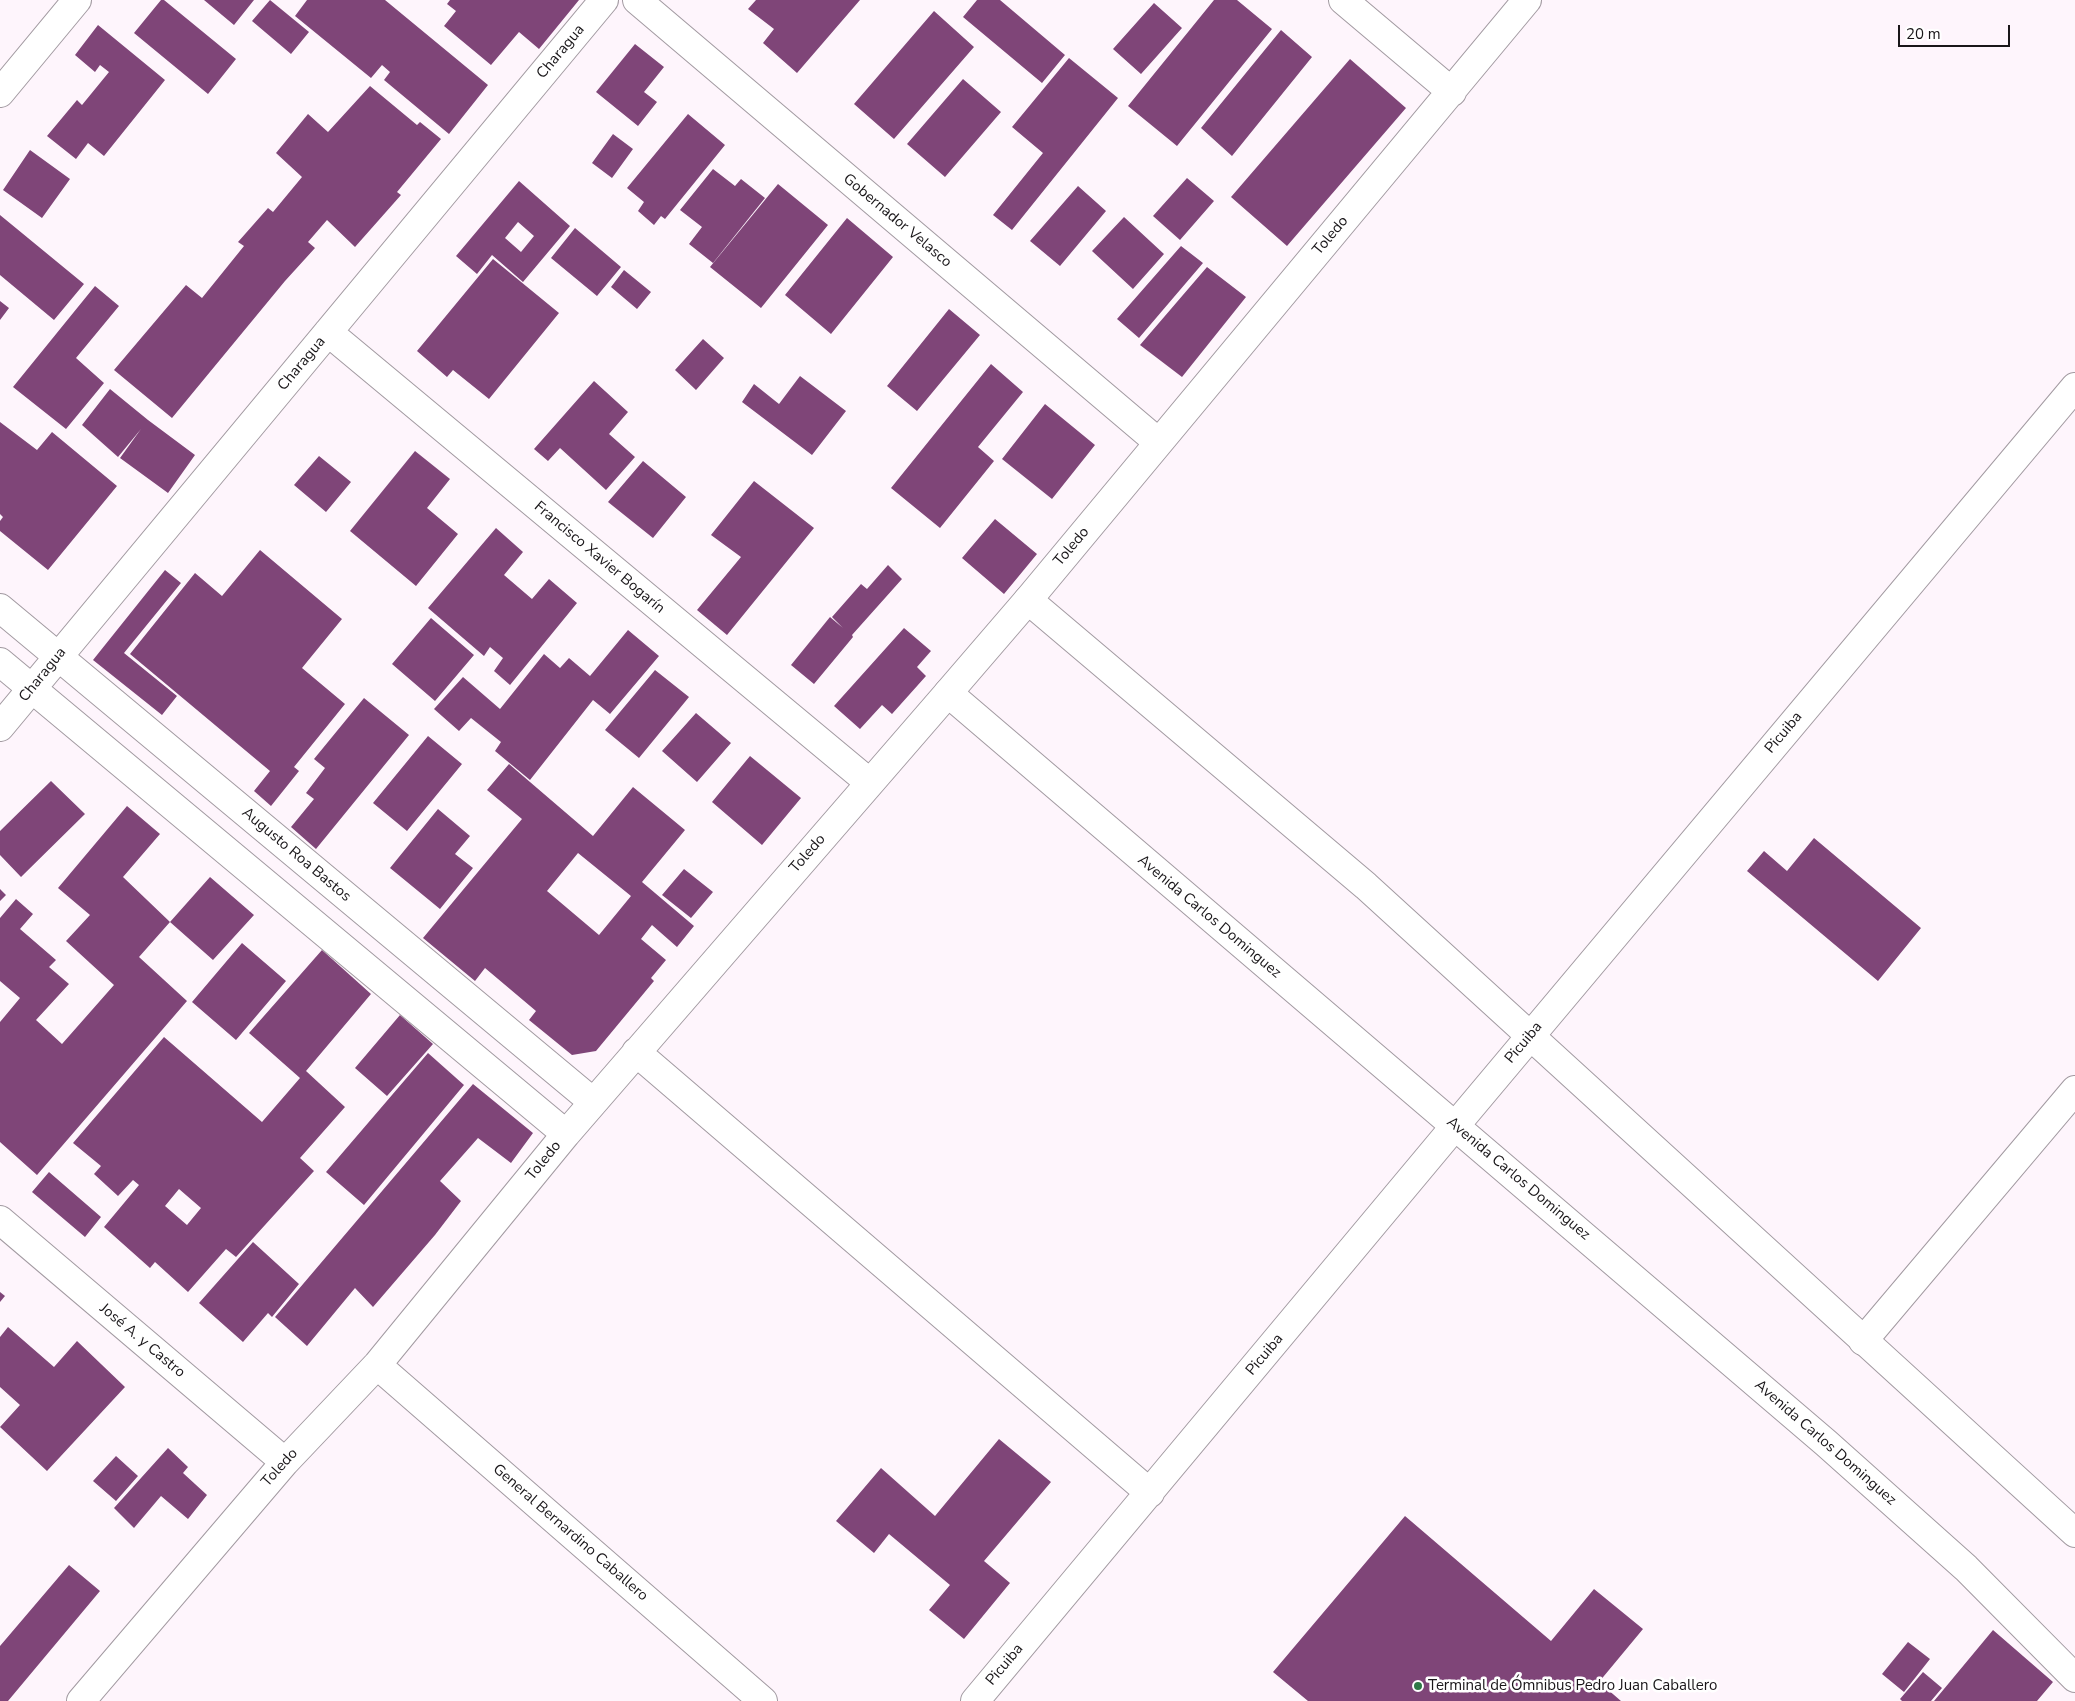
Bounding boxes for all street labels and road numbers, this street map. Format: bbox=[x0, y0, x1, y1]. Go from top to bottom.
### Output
street label: Charagua bbox=[533, 21, 589, 83]
street label: Gobernador Velasco bbox=[839, 170, 955, 272]
street label: Toledo bbox=[1309, 213, 1353, 259]
street label: Charagua bbox=[274, 333, 330, 395]
street label: Francisco Xavier Bogarín bbox=[530, 498, 668, 618]
street label: Toledo bbox=[1050, 524, 1094, 570]
street label: Charagua bbox=[16, 644, 70, 706]
street label: Picuiba bbox=[1762, 709, 1806, 757]
street label: Augusto Roa Bastos bbox=[238, 804, 354, 906]
street label: Toledo bbox=[786, 831, 830, 877]
street label: Avenida Carlos Dominguez bbox=[1133, 852, 1285, 982]
street label: Picuiba bbox=[1502, 1019, 1546, 1067]
street label: Avenida Carlos Dominguez bbox=[1442, 1114, 1594, 1244]
street label: Toledo bbox=[523, 1138, 565, 1184]
street label: José A. y Castro bbox=[96, 1300, 188, 1382]
street label: Picuiba bbox=[1243, 1331, 1287, 1379]
street label: Avenida Carlos Dominguez bbox=[1750, 1376, 1900, 1510]
street label: Toledo bbox=[258, 1445, 302, 1491]
street label: General Bernardino Caballero bbox=[489, 1461, 651, 1605]
street label: Picuiba bbox=[983, 1641, 1027, 1689]

